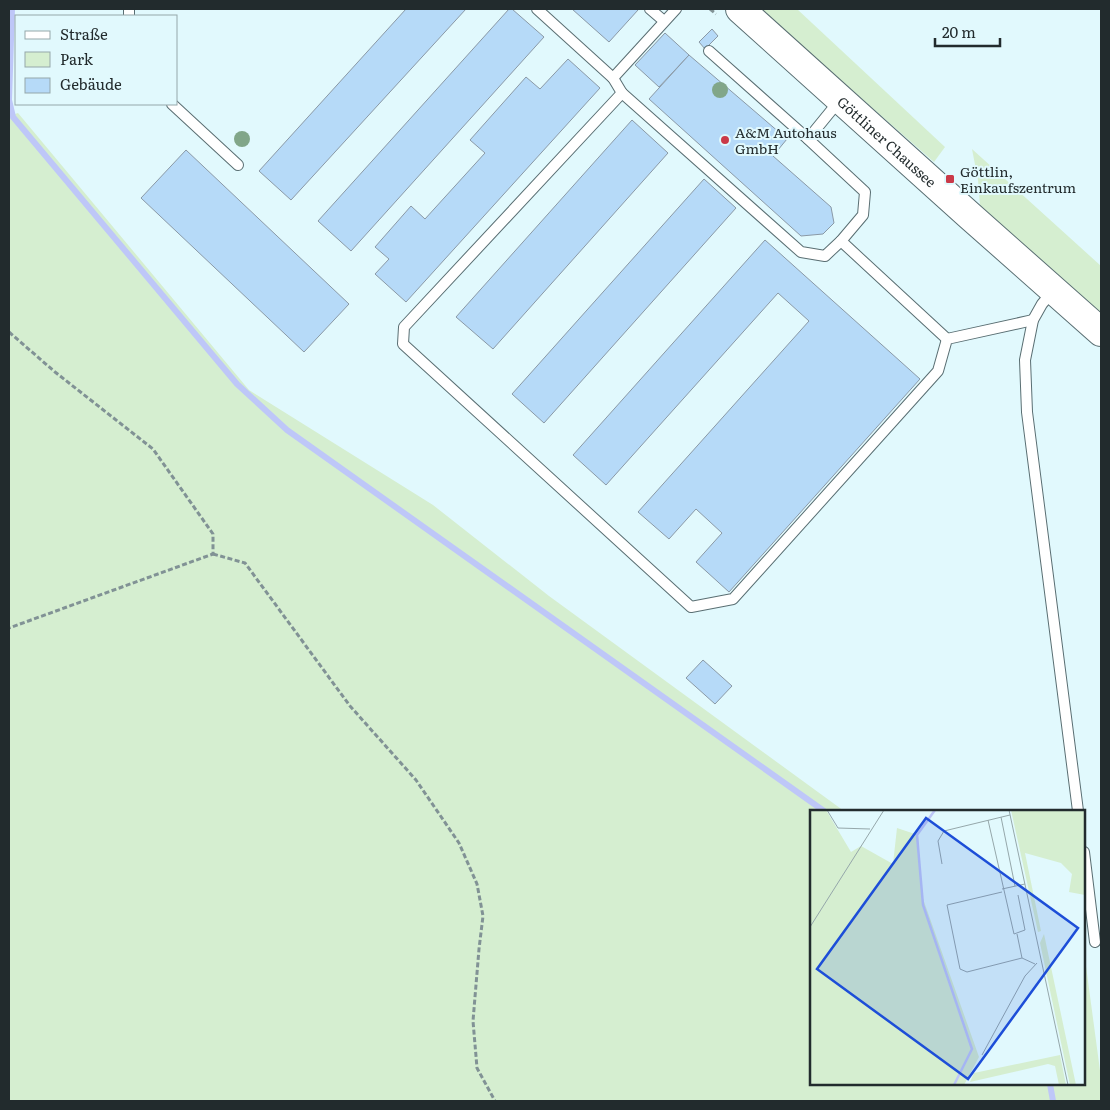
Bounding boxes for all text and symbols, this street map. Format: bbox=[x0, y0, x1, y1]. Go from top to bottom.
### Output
legend bbox=[15, 15, 178, 105]
scale bar bbox=[935, 15, 1000, 47]
text: 20 m bbox=[942, 20, 976, 43]
text: Straße bbox=[60, 22, 108, 45]
text: Park bbox=[60, 47, 94, 70]
text: Gebäude bbox=[60, 72, 122, 95]
street label: Göttliner Chaussee bbox=[833, 91, 941, 191]
place label: A&M Autohaus GmbH bbox=[735, 122, 837, 158]
marker: A&M Autohaus GmbH bbox=[719, 134, 731, 146]
place label: Göttlin, Einkaufszentrum bbox=[960, 161, 1077, 197]
marker: Göttlin, Einkaufszentrum bbox=[944, 173, 956, 185]
inset map bbox=[810, 810, 1085, 1085]

